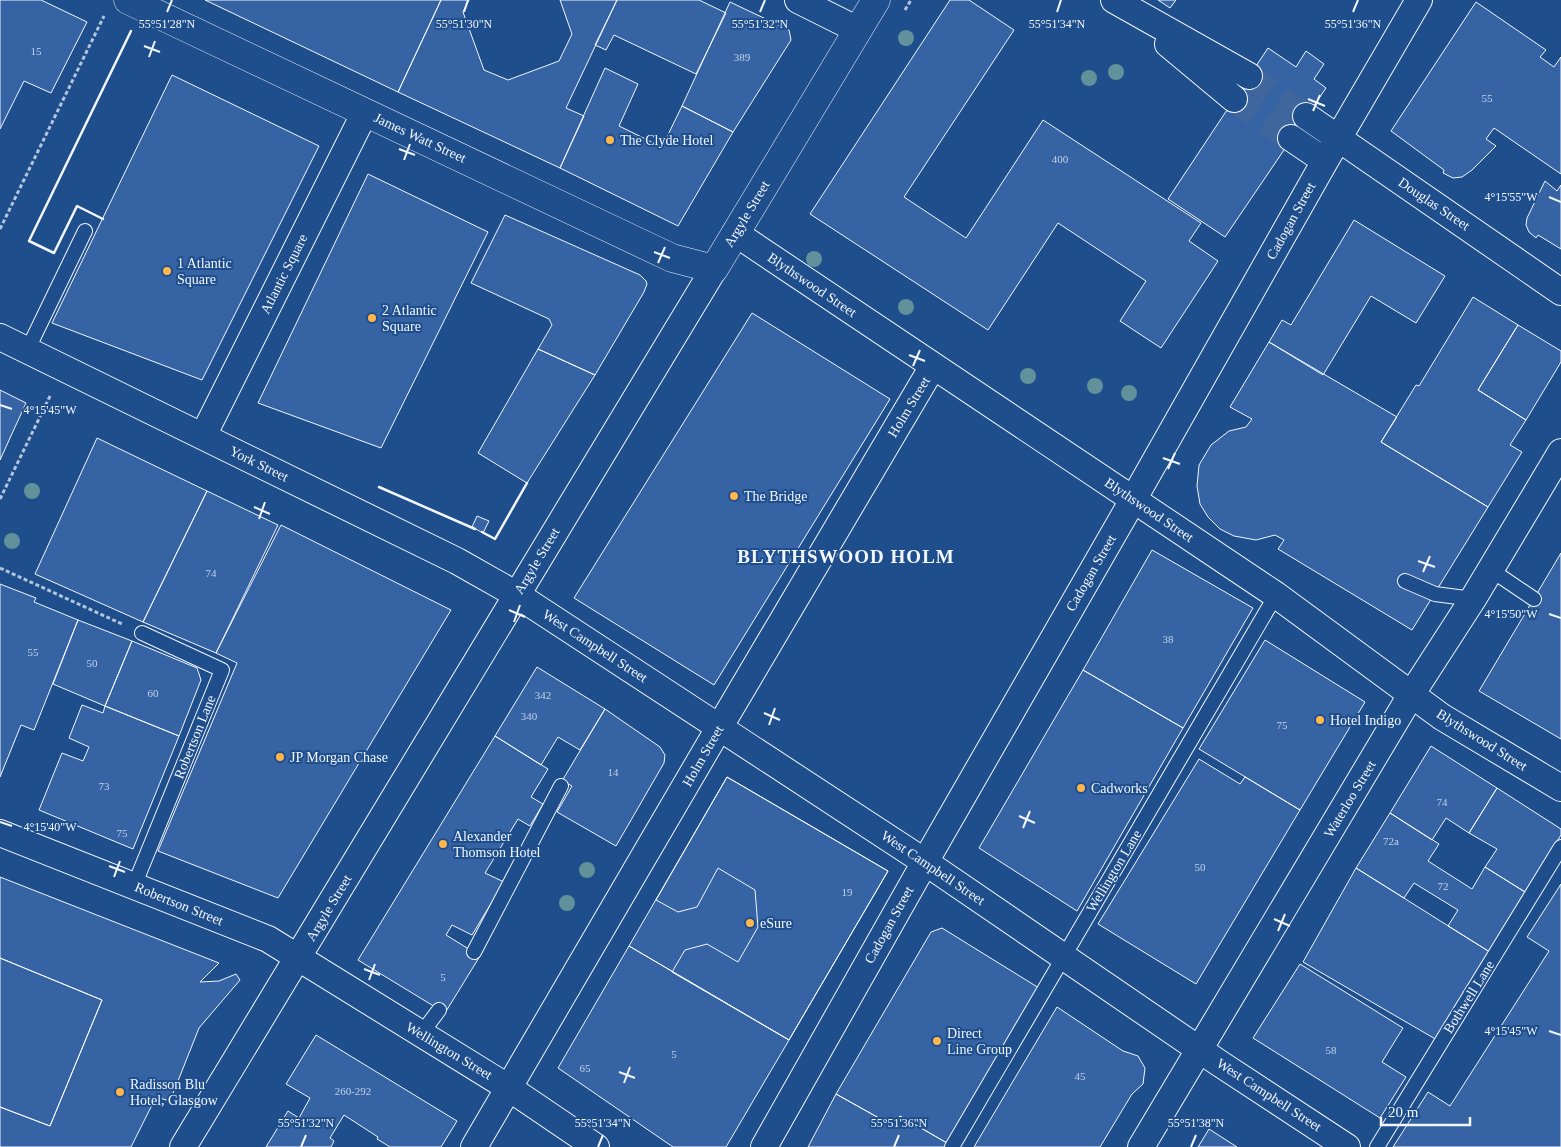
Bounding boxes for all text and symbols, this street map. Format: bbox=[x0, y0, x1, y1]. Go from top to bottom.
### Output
text: 55°51'28"N bbox=[139, 17, 196, 31]
text: 55°51'30"N bbox=[436, 17, 493, 31]
text: 55°51'32"N bbox=[732, 17, 789, 31]
text: 55°51'34"N bbox=[1029, 17, 1086, 31]
text: 55°51'36"N bbox=[1325, 17, 1382, 31]
house number: 15 bbox=[31, 45, 42, 57]
house number: 389 bbox=[734, 51, 751, 63]
house number: 55 bbox=[1482, 92, 1493, 104]
street label: James Watt Street bbox=[372, 110, 468, 166]
place label: The Clyde Hotel bbox=[620, 133, 713, 148]
marker: The Clyde Hotel bbox=[604, 134, 616, 146]
house number: 400 bbox=[1052, 153, 1069, 165]
street label: Douglas Street bbox=[1395, 175, 1473, 233]
street label: Argyle Street bbox=[721, 178, 773, 250]
street label: Cadogan Street bbox=[1264, 180, 1318, 262]
text: 4°15'55"W bbox=[1484, 190, 1538, 204]
street label: Atlantic Square bbox=[257, 232, 311, 316]
street label: Blythswood Street bbox=[765, 250, 859, 320]
place label: 1 Atlantic Square bbox=[177, 256, 232, 287]
marker: 1 Atlantic Square bbox=[161, 265, 173, 277]
place label: 2 Atlantic Square bbox=[382, 303, 437, 334]
marker: 2 Atlantic Square bbox=[366, 312, 378, 324]
street label: Holm Street bbox=[885, 374, 933, 440]
text: 4°15'45"W bbox=[23, 403, 77, 417]
street label: York Street bbox=[227, 443, 291, 485]
street label: Blythswood Street bbox=[1102, 475, 1196, 545]
place label: The Bridge bbox=[744, 489, 807, 504]
marker: The Bridge bbox=[728, 490, 740, 502]
street label: Argyle Street bbox=[511, 525, 563, 597]
street label: Cadogan Street bbox=[1063, 532, 1119, 614]
district label: BLYTHSWOOD HOLM bbox=[737, 546, 955, 567]
house number: 74 bbox=[206, 567, 217, 579]
street label: West Campbell Street bbox=[540, 607, 650, 686]
text: 4°15'50"W bbox=[1484, 607, 1538, 621]
house number: 38 bbox=[1163, 633, 1174, 645]
house number: 55 bbox=[28, 646, 39, 658]
house number: 50 bbox=[87, 657, 98, 669]
house number: 60 bbox=[148, 687, 159, 699]
house number: 342 bbox=[535, 689, 551, 701]
street label: Robertson Lane bbox=[171, 693, 219, 781]
street label: Blythswood Street bbox=[1434, 706, 1530, 774]
house number: 340 bbox=[521, 710, 538, 722]
place label: Hotel Indigo bbox=[1330, 713, 1401, 728]
marker: Hotel Indigo bbox=[1314, 714, 1326, 726]
house number: 75 bbox=[1277, 719, 1288, 731]
street label: Holm Street bbox=[679, 723, 727, 789]
place label: JP Morgan Chase bbox=[290, 750, 388, 765]
marker: JP Morgan Chase bbox=[274, 751, 286, 763]
street label: Waterloo Street bbox=[1321, 758, 1379, 840]
house number: 14 bbox=[608, 766, 619, 778]
house number: 73 bbox=[99, 780, 110, 792]
place label: Cadworks bbox=[1091, 781, 1148, 796]
marker: Cadworks bbox=[1075, 782, 1087, 794]
house number: 74 bbox=[1437, 796, 1448, 808]
text: 4°15'40"W bbox=[23, 820, 77, 834]
house number: 75 bbox=[117, 827, 128, 839]
street label: Wellington Lane bbox=[1084, 827, 1144, 915]
street label: West Campbell Street bbox=[878, 828, 988, 908]
place label: Alexander Thomson Hotel bbox=[453, 829, 541, 860]
house number: 72a bbox=[1383, 835, 1399, 847]
marker: Alexander Thomson Hotel bbox=[437, 838, 449, 850]
house number: 50 bbox=[1195, 861, 1206, 873]
street label: Argyle Street bbox=[303, 872, 355, 944]
street label: Robertson Street bbox=[133, 879, 225, 929]
house number: 72 bbox=[1438, 880, 1449, 892]
street label: Cadogan Street bbox=[862, 884, 916, 966]
house number: 19 bbox=[842, 886, 853, 898]
place label: eSure bbox=[760, 916, 792, 931]
marker: eSure bbox=[744, 917, 756, 929]
street label: Bothwell Lane bbox=[1441, 958, 1497, 1036]
house number: 5 bbox=[440, 971, 446, 983]
street label: Wellington Street bbox=[403, 1019, 495, 1083]
text: 4°15'45"W bbox=[1484, 1024, 1538, 1038]
place label: Direct Line Group bbox=[947, 1026, 1012, 1057]
marker: Direct Line Group bbox=[931, 1035, 943, 1047]
house number: 58 bbox=[1326, 1044, 1337, 1056]
house number: 5 bbox=[671, 1048, 677, 1060]
street label: West Campbell Street bbox=[1214, 1056, 1324, 1135]
house number: 65 bbox=[580, 1062, 591, 1074]
house number: 45 bbox=[1075, 1070, 1086, 1082]
place label: Radisson Blu Hotel, Glasgow bbox=[130, 1077, 219, 1108]
house number: 260-292 bbox=[335, 1085, 371, 1097]
marker: Radisson Blu Hotel, Glasgow bbox=[114, 1086, 126, 1098]
scale bar bbox=[1381, 1094, 1470, 1126]
text: 20 m bbox=[1388, 1104, 1419, 1120]
text: 55°51'32"N bbox=[278, 1116, 335, 1130]
text: 55°51'34"N bbox=[575, 1116, 632, 1130]
text: 55°51'36"N bbox=[871, 1116, 928, 1130]
text: 55°51'38"N bbox=[1168, 1116, 1225, 1130]

